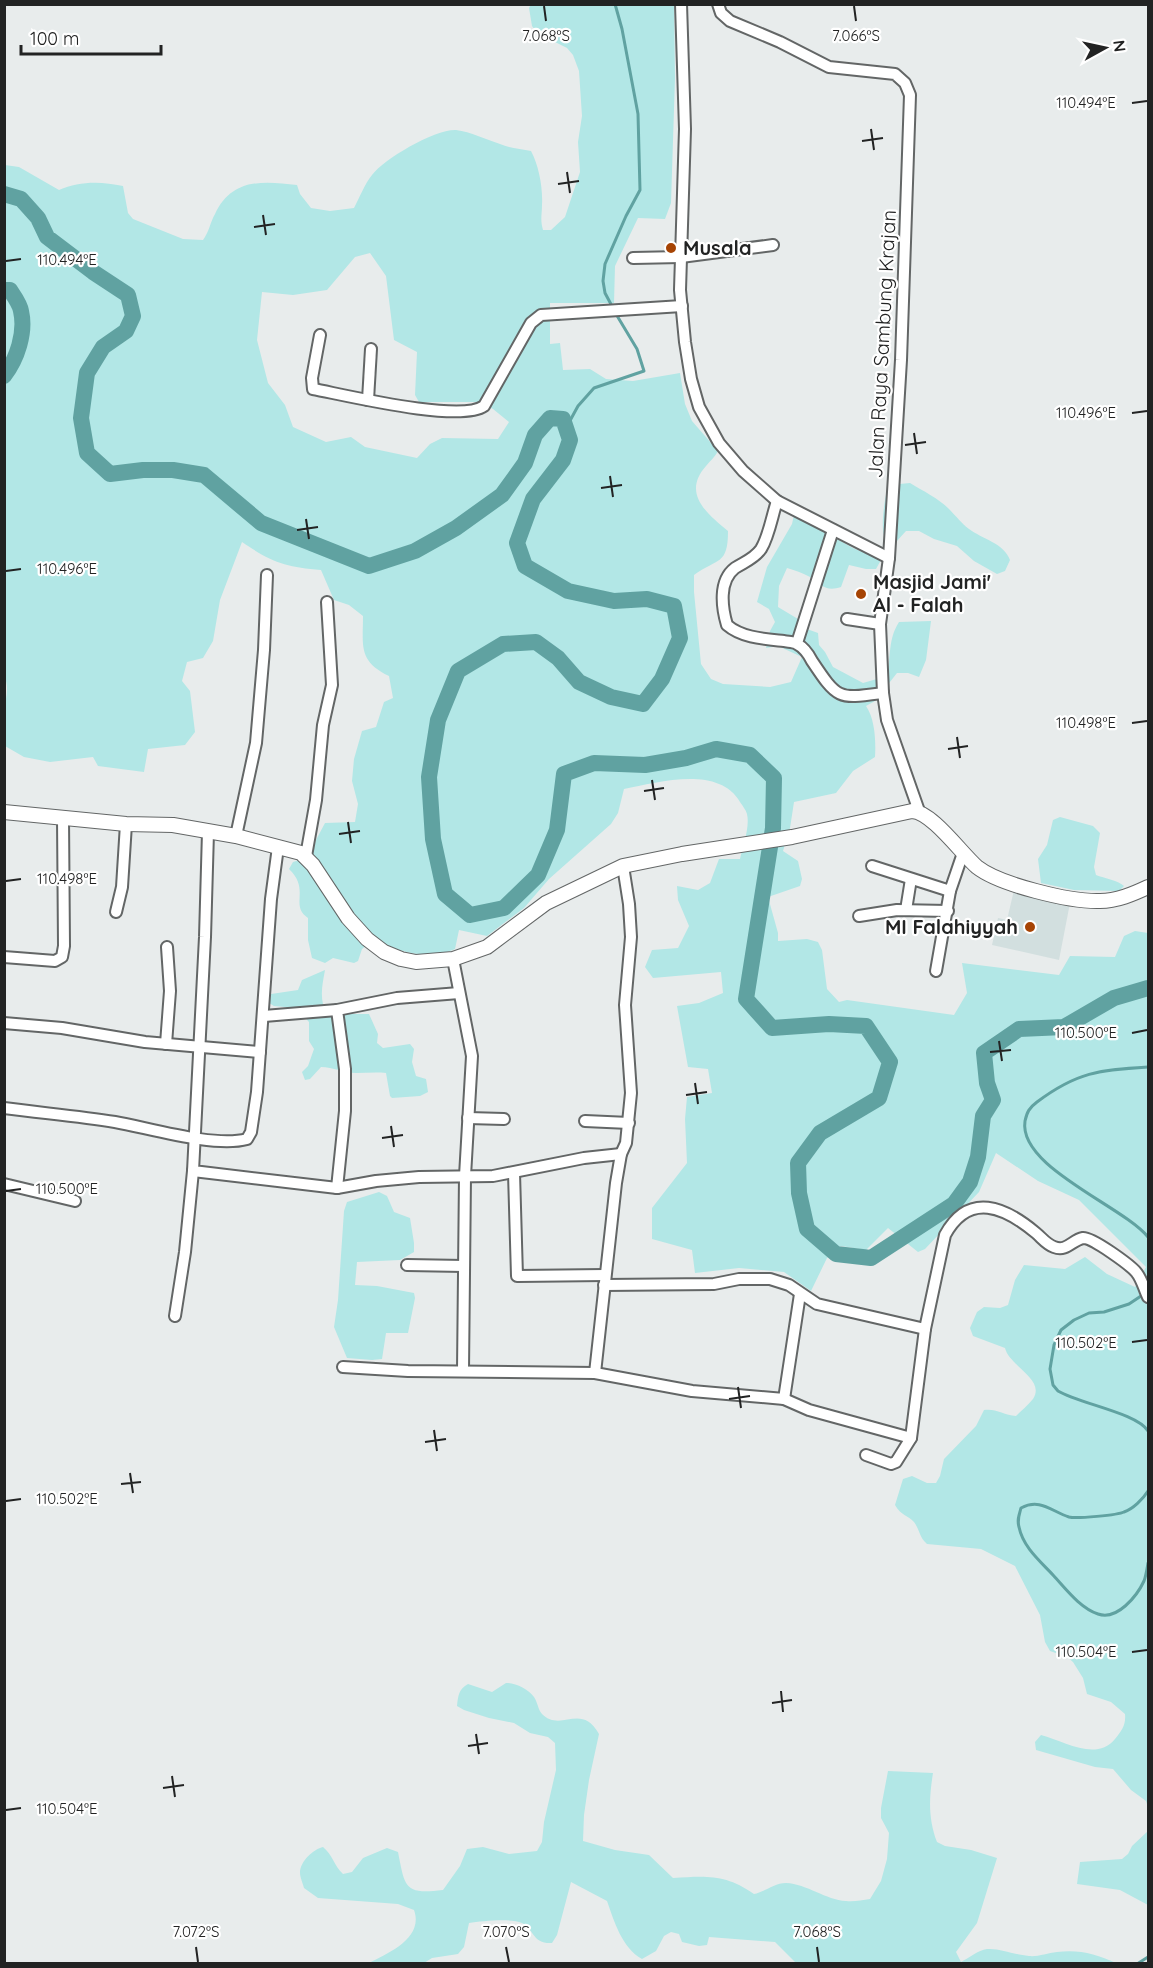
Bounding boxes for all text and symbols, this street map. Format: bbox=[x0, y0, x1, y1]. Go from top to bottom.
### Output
scale bar bbox=[21, 18, 160, 56]
north arrow bbox=[1075, 18, 1135, 78]
text: 7.068°S bbox=[522, 26, 570, 45]
text: 7.066°S bbox=[832, 26, 880, 45]
text: 100 m bbox=[30, 27, 79, 50]
text: N bbox=[1109, 39, 1131, 53]
text: 110.494°E bbox=[1056, 93, 1116, 112]
street label: Jalan Raya Sambung Krajan bbox=[862, 209, 901, 479]
place label: Musala bbox=[683, 235, 751, 260]
marker: Musala bbox=[664, 241, 678, 255]
text: 110.494°E bbox=[37, 250, 97, 269]
text: 110.496°E bbox=[1056, 403, 1116, 422]
text: 110.496°E bbox=[37, 559, 97, 578]
place label: Masjid Jami' Al - Falah bbox=[873, 569, 991, 617]
marker: Masjid Jami' Al - Falah bbox=[854, 587, 868, 601]
text: 110.498°E bbox=[1056, 713, 1116, 732]
text: 110.498°E bbox=[37, 869, 97, 888]
place label: MI Falahiyyah bbox=[885, 914, 1018, 939]
marker: MI Falahiyyah bbox=[1023, 920, 1037, 934]
text: 110.500°E bbox=[1055, 1023, 1117, 1042]
text: 110.500°E bbox=[36, 1179, 98, 1198]
text: 110.502°E bbox=[1055, 1333, 1117, 1352]
text: 110.502°E bbox=[36, 1489, 98, 1508]
text: 110.504°E bbox=[1055, 1642, 1117, 1661]
text: 110.504°E bbox=[36, 1799, 98, 1818]
text: 7.072°S bbox=[173, 1922, 220, 1941]
text: 7.070°S bbox=[482, 1922, 530, 1941]
text: 7.068°S bbox=[793, 1922, 841, 1941]

